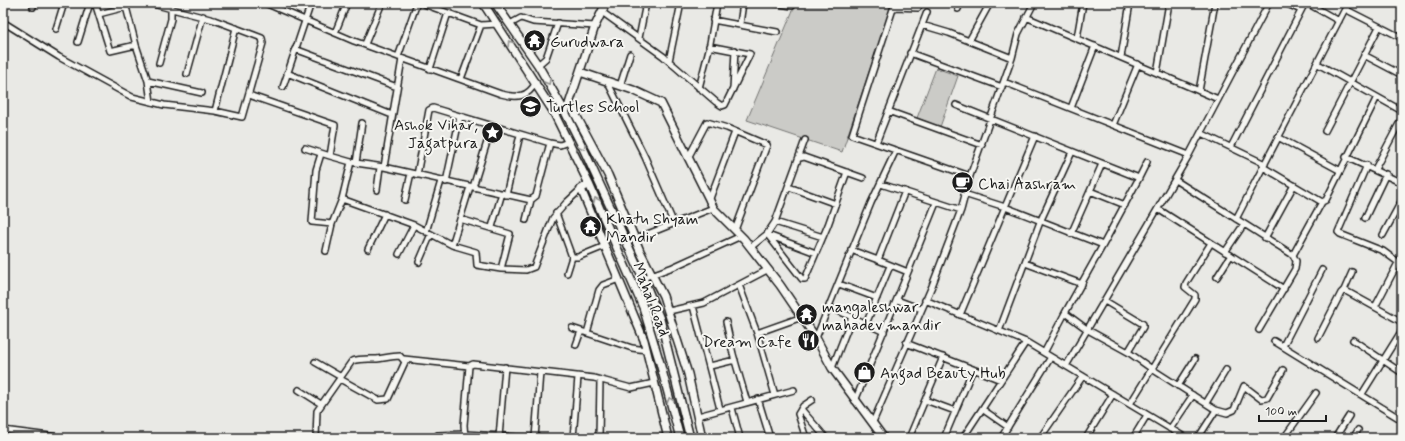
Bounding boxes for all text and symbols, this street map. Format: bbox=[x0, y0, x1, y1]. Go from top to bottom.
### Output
temple icon: Gurudwara bbox=[522, 28, 548, 54]
place label: Gurudwara bbox=[550, 32, 624, 53]
one-way arrow bbox=[507, 40, 514, 47]
one-way arrow bbox=[543, 78, 550, 85]
school or university icon: Turtles School bbox=[518, 93, 544, 119]
place label: Turtles School bbox=[546, 97, 640, 118]
place label: Ashok Vihar, Jagatpura bbox=[394, 115, 478, 155]
place icon: Ashok Vihar, Jagatpura bbox=[480, 120, 506, 146]
one-way arrow bbox=[578, 142, 585, 150]
cafe icon: Chai Aashram bbox=[950, 170, 976, 196]
place label: Chai Aashram bbox=[978, 174, 1076, 195]
one-way arrow bbox=[592, 197, 600, 204]
place label: Khatu Shyam Mandir bbox=[606, 209, 699, 248]
temple icon: Khatu Shyam Mandir bbox=[578, 214, 604, 240]
street label: Mahal Road bbox=[627, 259, 674, 340]
place label: mangaleshwar mahadev mandir bbox=[822, 297, 941, 336]
temple icon: mangaleshwar mahadev mandir bbox=[793, 302, 819, 328]
restaurant icon: Dream Cafe bbox=[795, 328, 821, 354]
place label: Dream Cafe bbox=[702, 332, 792, 353]
shop icon: Angad Beauty Hub bbox=[852, 359, 878, 385]
place label: Angad Beauty Hub bbox=[880, 363, 1006, 385]
one-way arrow bbox=[667, 397, 675, 403]
scale bar bbox=[1259, 397, 1326, 423]
text: 100 m bbox=[1265, 404, 1297, 420]

